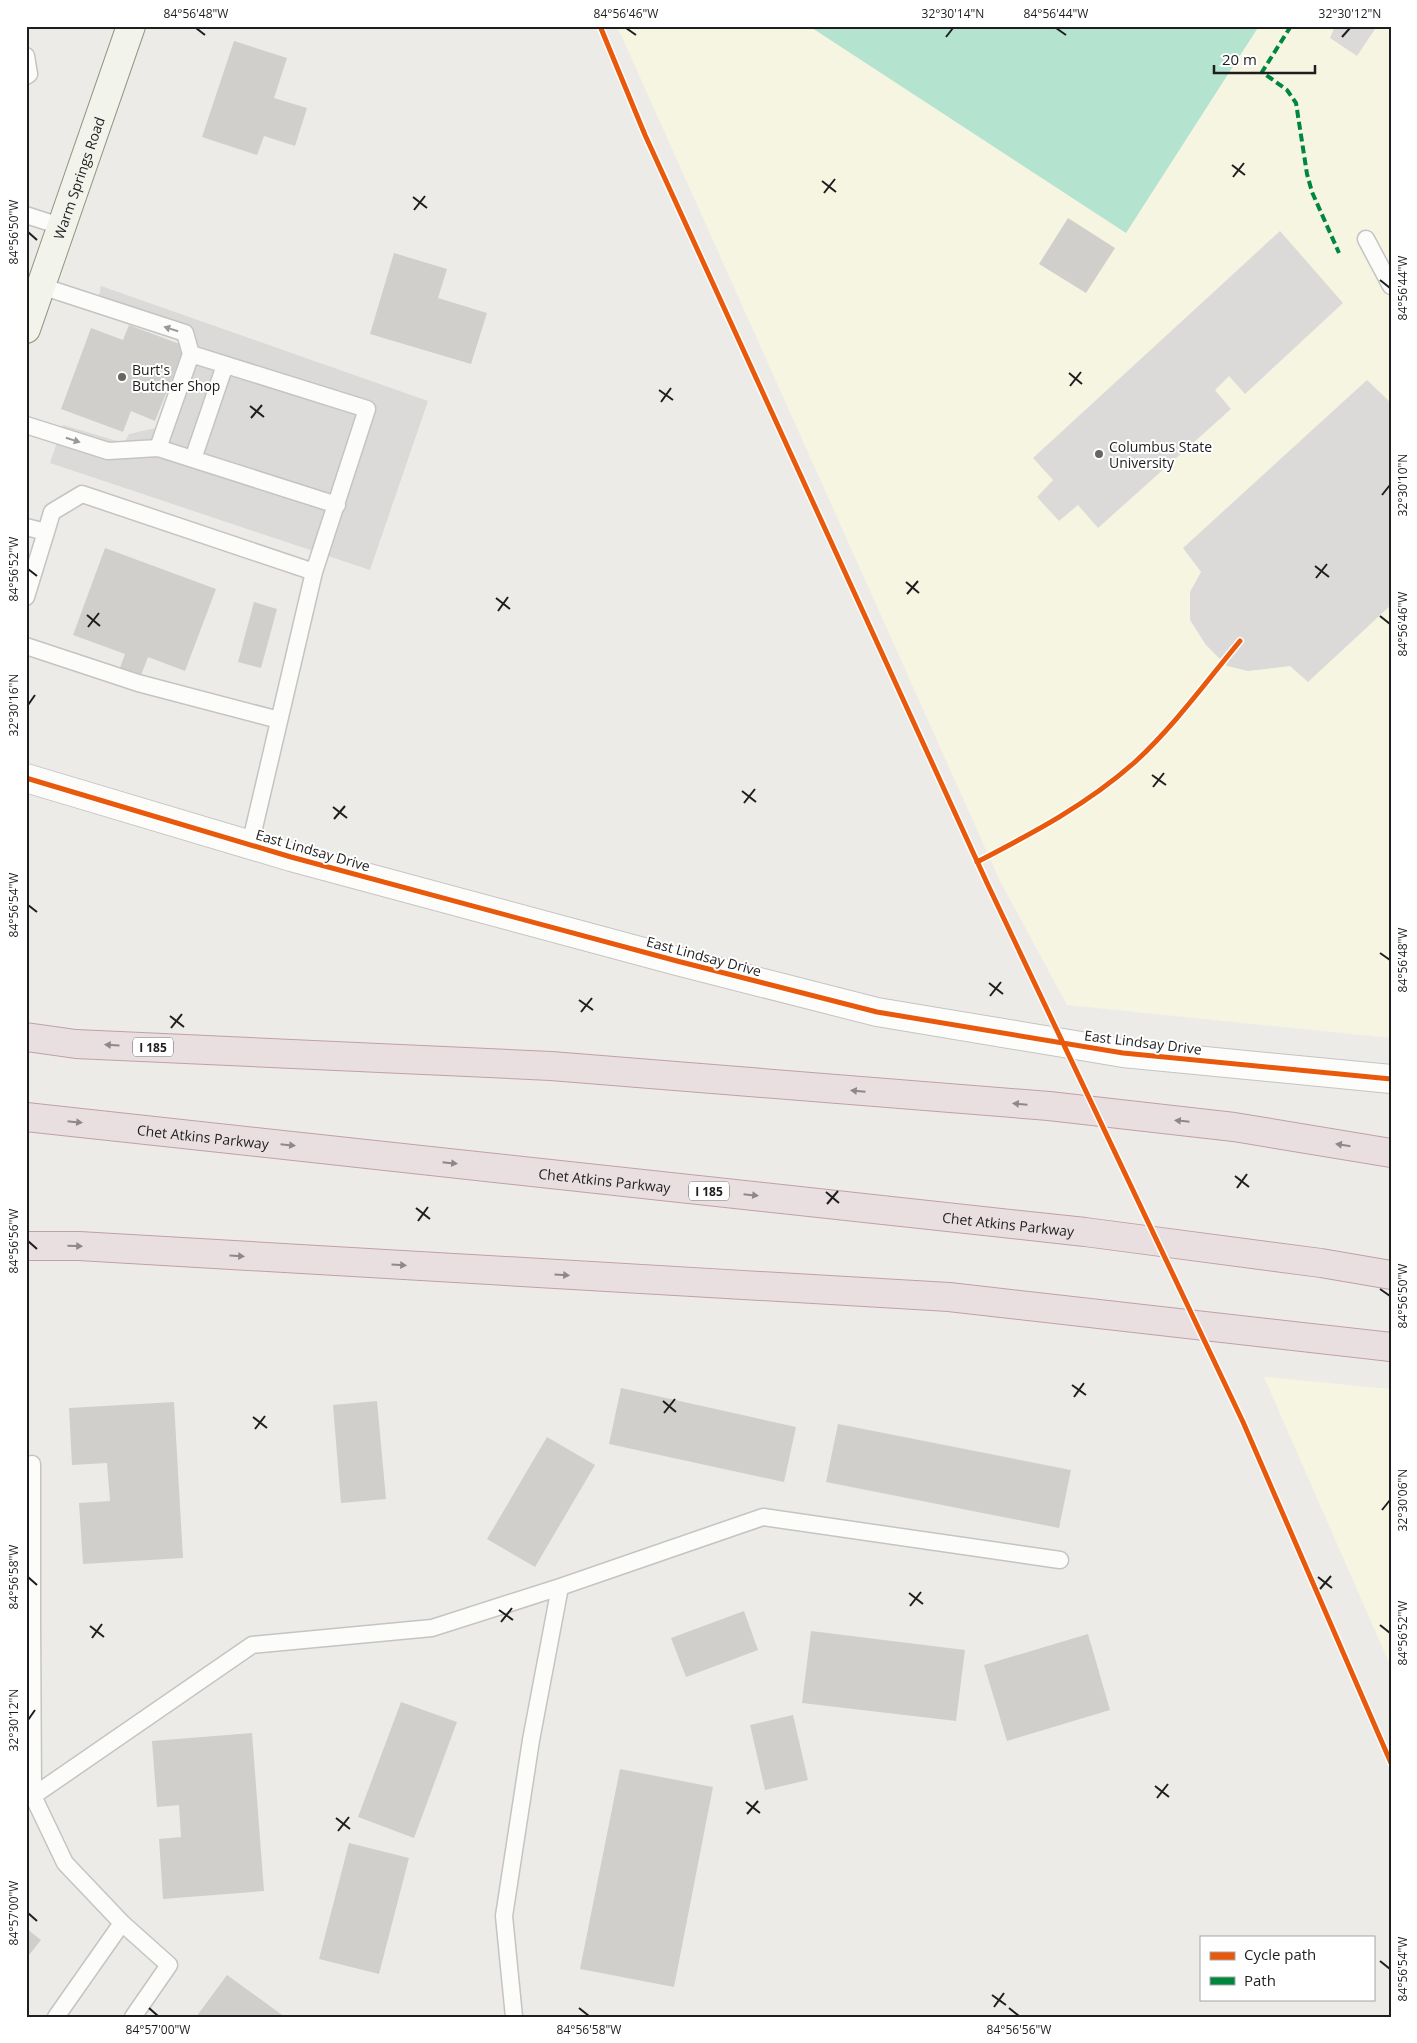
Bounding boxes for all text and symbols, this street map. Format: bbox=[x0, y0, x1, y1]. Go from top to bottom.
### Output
text: 84°56'48"W bbox=[164, 5, 228, 22]
text: 84°56'46"W bbox=[594, 5, 658, 22]
text: 32°30'14"N bbox=[922, 5, 984, 22]
text: 84°56'44"W bbox=[1024, 5, 1088, 22]
text: 32°30'12"N bbox=[1319, 5, 1381, 22]
scale bar bbox=[1214, 42, 1316, 74]
text: 20 m bbox=[1222, 49, 1257, 69]
street label: Warm Springs Road bbox=[48, 114, 108, 242]
text: 84°56'50"W bbox=[5, 200, 22, 264]
text: 84°56'44"W bbox=[1394, 256, 1411, 320]
one-way arrow bbox=[163, 324, 178, 332]
place label: Burt's Butcher Shop bbox=[132, 360, 220, 395]
marker: Burt's Butcher Shop bbox=[116, 371, 128, 383]
one-way arrow bbox=[65, 437, 80, 444]
place label: Columbus State University bbox=[1109, 437, 1212, 472]
marker: Columbus State University bbox=[1093, 448, 1105, 460]
text: 32°30'10"N bbox=[1394, 454, 1411, 516]
text: 84°56'52"W bbox=[5, 537, 22, 601]
text: 84°56'46"W bbox=[1394, 592, 1411, 656]
text: 32°30'16"N bbox=[5, 674, 22, 736]
street label: East Lindsay Drive bbox=[254, 825, 373, 875]
text: 84°56'54"W bbox=[5, 873, 22, 937]
text: 84°56'48"W bbox=[1394, 928, 1411, 992]
street label: East Lindsay Drive bbox=[644, 932, 764, 981]
street label: East Lindsay Drive bbox=[1083, 1025, 1203, 1059]
road number: I 185 bbox=[133, 1038, 173, 1056]
one-way arrow bbox=[104, 1041, 120, 1049]
one-way arrow bbox=[850, 1086, 866, 1094]
one-way arrow bbox=[1012, 1100, 1028, 1108]
one-way arrow bbox=[1174, 1117, 1190, 1125]
one-way arrow bbox=[67, 1118, 83, 1126]
street label: Chet Atkins Parkway bbox=[136, 1120, 271, 1153]
one-way arrow bbox=[1334, 1140, 1350, 1148]
one-way arrow bbox=[281, 1141, 297, 1149]
one-way arrow bbox=[442, 1159, 458, 1167]
street label: Chet Atkins Parkway bbox=[538, 1163, 672, 1197]
road number: I 185 bbox=[689, 1182, 729, 1200]
one-way arrow bbox=[743, 1192, 759, 1200]
street label: Chet Atkins Parkway bbox=[941, 1207, 1076, 1240]
text: 84°56'56"W bbox=[5, 1209, 22, 1273]
one-way arrow bbox=[67, 1243, 83, 1251]
one-way arrow bbox=[229, 1252, 245, 1260]
one-way arrow bbox=[392, 1262, 408, 1270]
text: 84°56'50"W bbox=[1394, 1264, 1411, 1328]
one-way arrow bbox=[554, 1271, 570, 1279]
text: 32°30'06"N bbox=[1394, 1469, 1411, 1531]
text: 84°56'58"W bbox=[5, 1545, 22, 1609]
text: 84°56'52"W bbox=[1394, 1601, 1411, 1665]
text: 32°30'12"N bbox=[5, 1689, 22, 1751]
text: 84°57'00"W bbox=[5, 1881, 22, 1945]
legend bbox=[1200, 1936, 1374, 2000]
text: 84°56'54"W bbox=[1394, 1937, 1411, 2001]
text: Cycle path bbox=[1244, 1944, 1316, 1964]
text: Path bbox=[1244, 1970, 1276, 1990]
text: 84°57'00"W bbox=[126, 2021, 190, 2038]
text: 84°56'58"W bbox=[557, 2021, 621, 2038]
text: 84°56'56"W bbox=[987, 2021, 1051, 2038]

